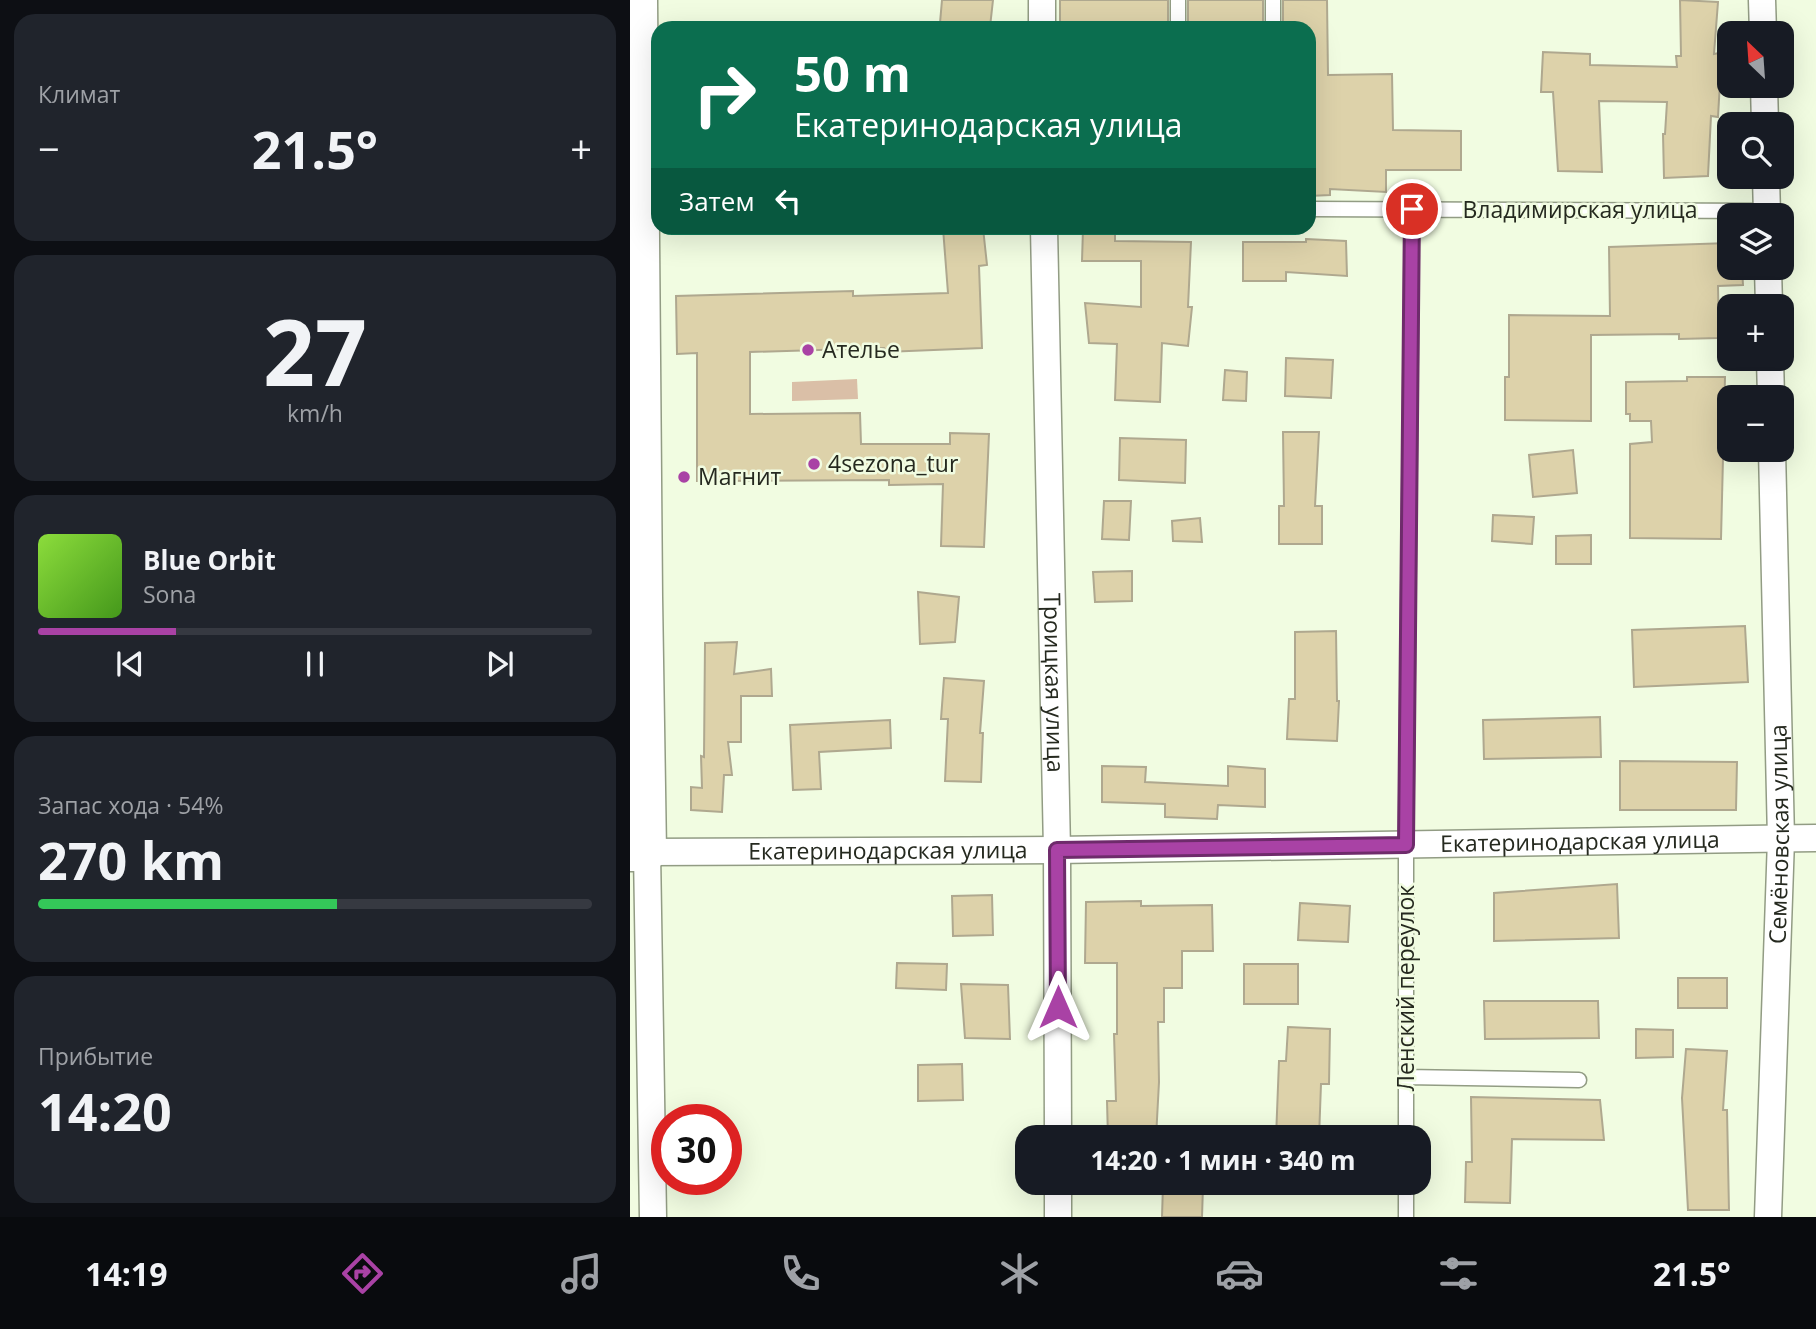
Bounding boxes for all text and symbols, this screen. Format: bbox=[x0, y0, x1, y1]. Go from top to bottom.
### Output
north arrow bbox=[1717, 21, 1794, 98]
map controls bbox=[1717, 21, 1794, 462]
text: 50 m bbox=[794, 40, 911, 106]
icon: right bbox=[679, 49, 770, 140]
text: Климат bbox=[38, 78, 120, 110]
text: Екатеринодарская улица bbox=[794, 103, 1182, 146]
button: search bbox=[1717, 112, 1794, 189]
text: 21.5° bbox=[252, 113, 378, 184]
text: − bbox=[38, 122, 60, 174]
text: + bbox=[570, 122, 592, 174]
pin bbox=[1382, 179, 1442, 239]
icon: left bbox=[769, 182, 807, 220]
text: Затем bbox=[679, 183, 755, 219]
icon: arrive bbox=[1393, 190, 1431, 228]
street label: Владимирская улица bbox=[1462, 193, 1698, 225]
button: layers bbox=[1717, 203, 1794, 280]
text: 27 bbox=[263, 289, 367, 413]
button: + bbox=[1717, 294, 1794, 371]
place label: Ателье bbox=[822, 333, 900, 365]
marker: Ателье bbox=[800, 342, 816, 358]
button: − bbox=[1717, 385, 1794, 462]
text: km/h bbox=[287, 397, 343, 429]
place label: 4sezona_tur bbox=[828, 447, 959, 479]
marker: 4sezona_tur bbox=[806, 456, 822, 472]
place label: Магнит bbox=[698, 460, 782, 492]
marker: Магнит bbox=[676, 469, 692, 485]
text: Blue Orbit bbox=[143, 542, 276, 578]
text: Sona bbox=[143, 578, 196, 610]
street label: Троицкая улица bbox=[1037, 593, 1072, 773]
icon: previous bbox=[111, 645, 149, 683]
icon: pause bbox=[296, 645, 334, 683]
icon: next bbox=[481, 645, 519, 683]
street label: Семёновская улица bbox=[1760, 724, 1796, 945]
text: Запас хода · 54% bbox=[38, 789, 223, 821]
street label: Екатеринодарская улица bbox=[1440, 823, 1720, 859]
text: 270 km bbox=[38, 824, 224, 895]
street label: Екатеринодарская улица bbox=[748, 833, 1028, 867]
street label: Ленский переулок bbox=[1389, 885, 1421, 1091]
position arrow bbox=[1021, 970, 1095, 1044]
text: Прибытие bbox=[38, 1040, 153, 1072]
text: 14:20 bbox=[38, 1075, 172, 1146]
speed limit sign: 30 bbox=[651, 1104, 742, 1195]
text: 14:20 · 1 мин · 340 m bbox=[1090, 1142, 1356, 1178]
icon: directions bbox=[338, 1249, 387, 1298]
icon: music bbox=[557, 1249, 606, 1298]
icon: phone bbox=[776, 1249, 825, 1298]
icon: climate bbox=[995, 1249, 1044, 1298]
icon: car bbox=[1215, 1249, 1264, 1298]
icon: filters bbox=[1434, 1249, 1483, 1298]
text: 14:19 bbox=[85, 1252, 167, 1295]
text: 21.5° bbox=[1653, 1252, 1731, 1295]

